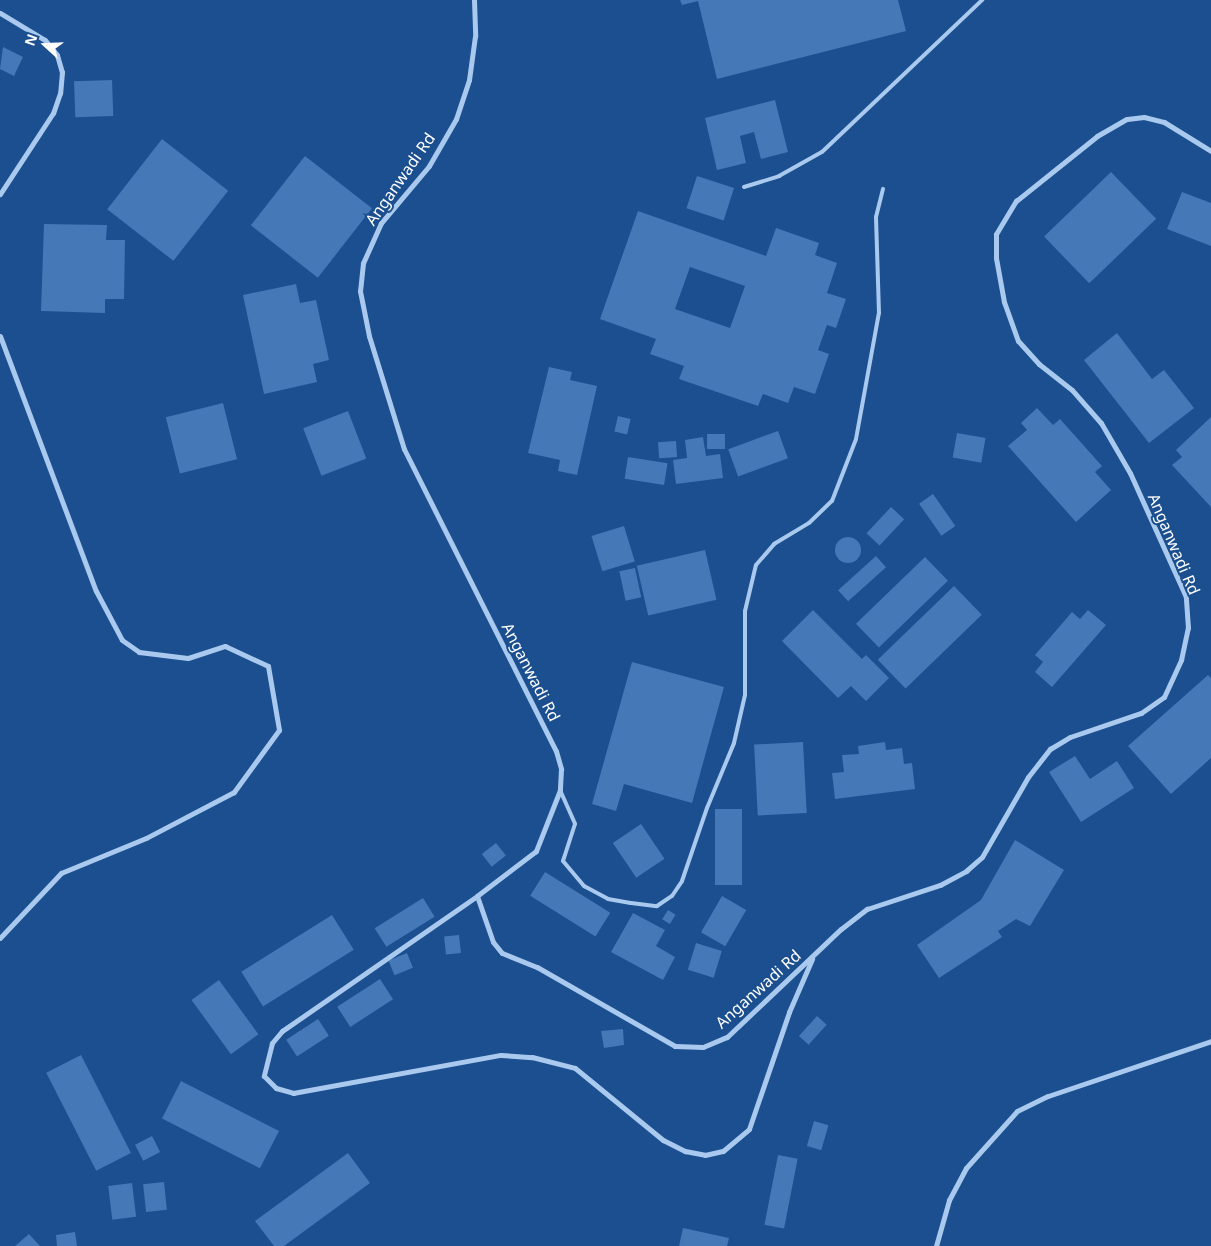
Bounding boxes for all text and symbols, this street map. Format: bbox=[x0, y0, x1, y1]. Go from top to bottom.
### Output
north arrow bbox=[20, 20, 70, 70]
text: N bbox=[20, 31, 41, 48]
street label: Anganwadi Rd bbox=[361, 129, 439, 229]
street label: Anganwadi Rd bbox=[1144, 490, 1204, 598]
street label: Anganwadi Rd bbox=[498, 619, 564, 725]
street label: Anganwadi Rd bbox=[711, 946, 805, 1032]

